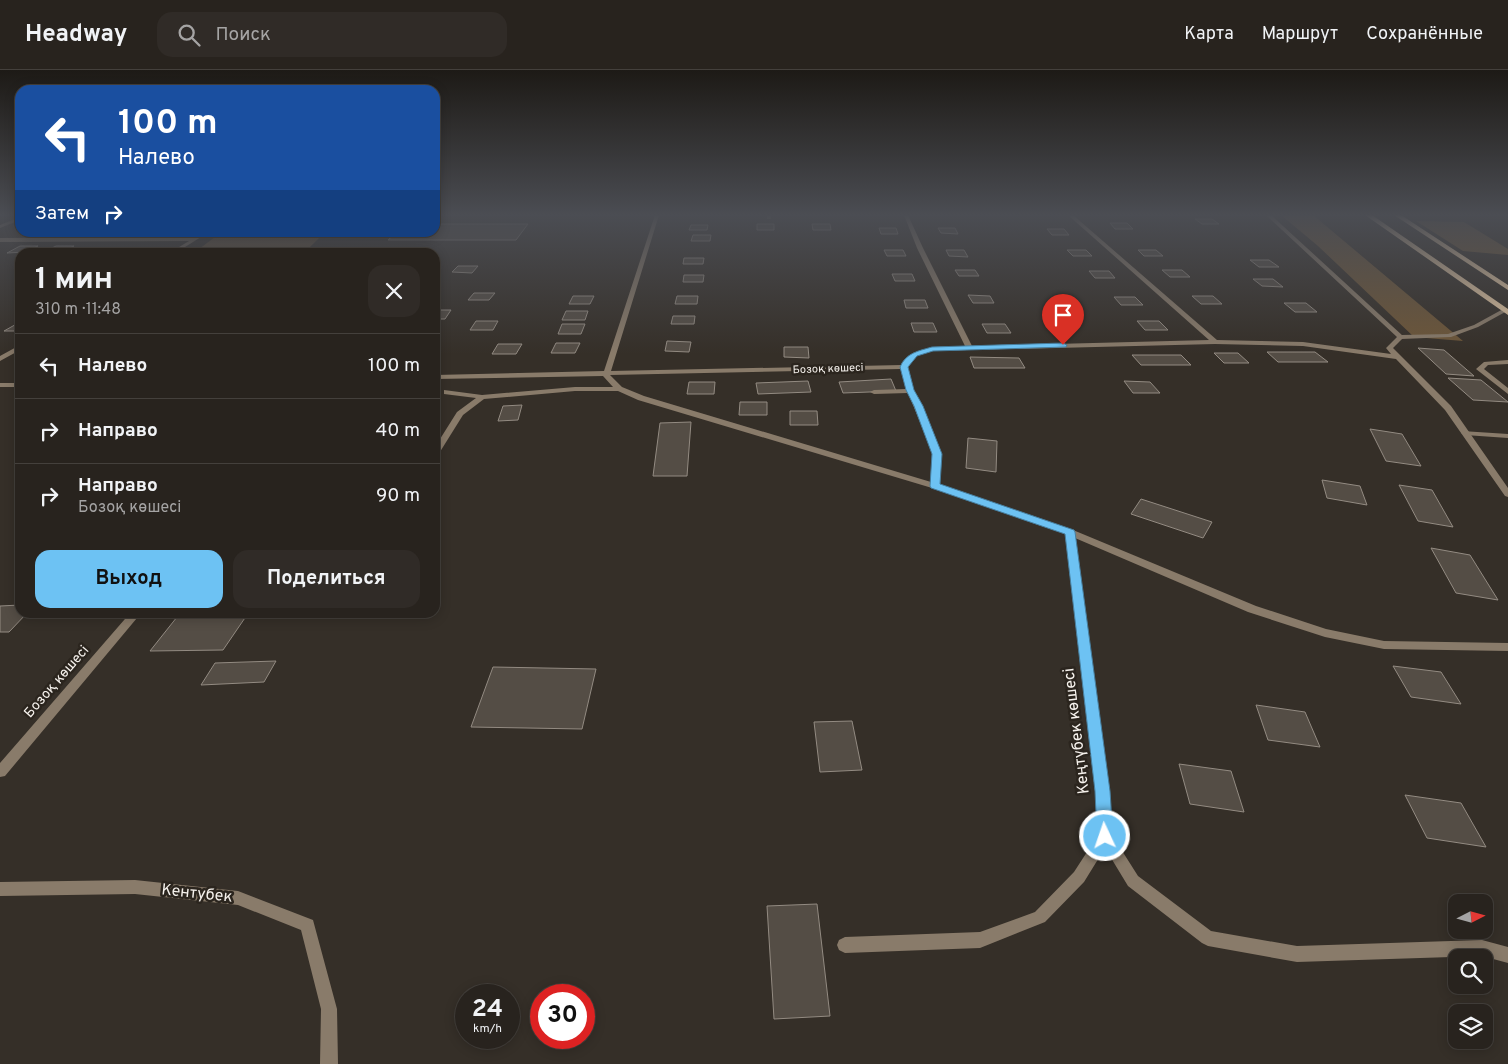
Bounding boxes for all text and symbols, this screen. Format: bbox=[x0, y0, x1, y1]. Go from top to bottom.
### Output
search box bbox=[157, 12, 507, 57]
text: Headway bbox=[25, 20, 127, 50]
icon: search bbox=[175, 21, 203, 49]
text: Поиск bbox=[215, 23, 271, 47]
text: Карта bbox=[1184, 23, 1234, 46]
text: Маршрут bbox=[1262, 23, 1338, 46]
text: Сохранённые bbox=[1366, 23, 1483, 46]
text: 100 m bbox=[118, 102, 218, 146]
icon: left bbox=[35, 105, 100, 170]
text: Налево bbox=[118, 145, 195, 172]
icon: right bbox=[99, 200, 127, 228]
text: Затем bbox=[35, 202, 89, 226]
text: 1 мин bbox=[35, 262, 113, 299]
button: close bbox=[368, 265, 420, 317]
pin bbox=[1042, 294, 1084, 345]
text: 310 m · 11:48 bbox=[35, 300, 121, 320]
icon: arrive bbox=[1049, 301, 1077, 329]
icon: left bbox=[35, 352, 63, 380]
text: Налево bbox=[78, 354, 147, 378]
text: 100 m bbox=[368, 354, 420, 378]
street label: Бозоқ көшесі bbox=[792, 361, 864, 377]
icon: right bbox=[35, 417, 63, 445]
text: Направо bbox=[78, 419, 158, 443]
text: 40 m bbox=[375, 419, 420, 443]
text: Направо bbox=[78, 474, 158, 498]
icon: right bbox=[35, 482, 63, 510]
text: 90 m bbox=[376, 484, 420, 508]
text: Бозоқ көшесі bbox=[78, 498, 181, 518]
button: Выход bbox=[35, 550, 223, 608]
button: Поделиться bbox=[233, 550, 420, 608]
street label: Бозоқ көшесі bbox=[21, 642, 93, 722]
street label: Кеңтүбек көшесі bbox=[1059, 667, 1095, 795]
position arrow bbox=[1078, 809, 1130, 861]
street label: Кентубек bbox=[160, 880, 234, 908]
north arrow bbox=[1448, 894, 1492, 939]
map controls bbox=[1448, 894, 1493, 1049]
button: search bbox=[1448, 949, 1493, 994]
speed limit sign: 30 bbox=[530, 984, 595, 1049]
text: 24 bbox=[472, 994, 503, 1026]
button: layers bbox=[1448, 1004, 1493, 1049]
text: km/h bbox=[473, 1021, 502, 1037]

